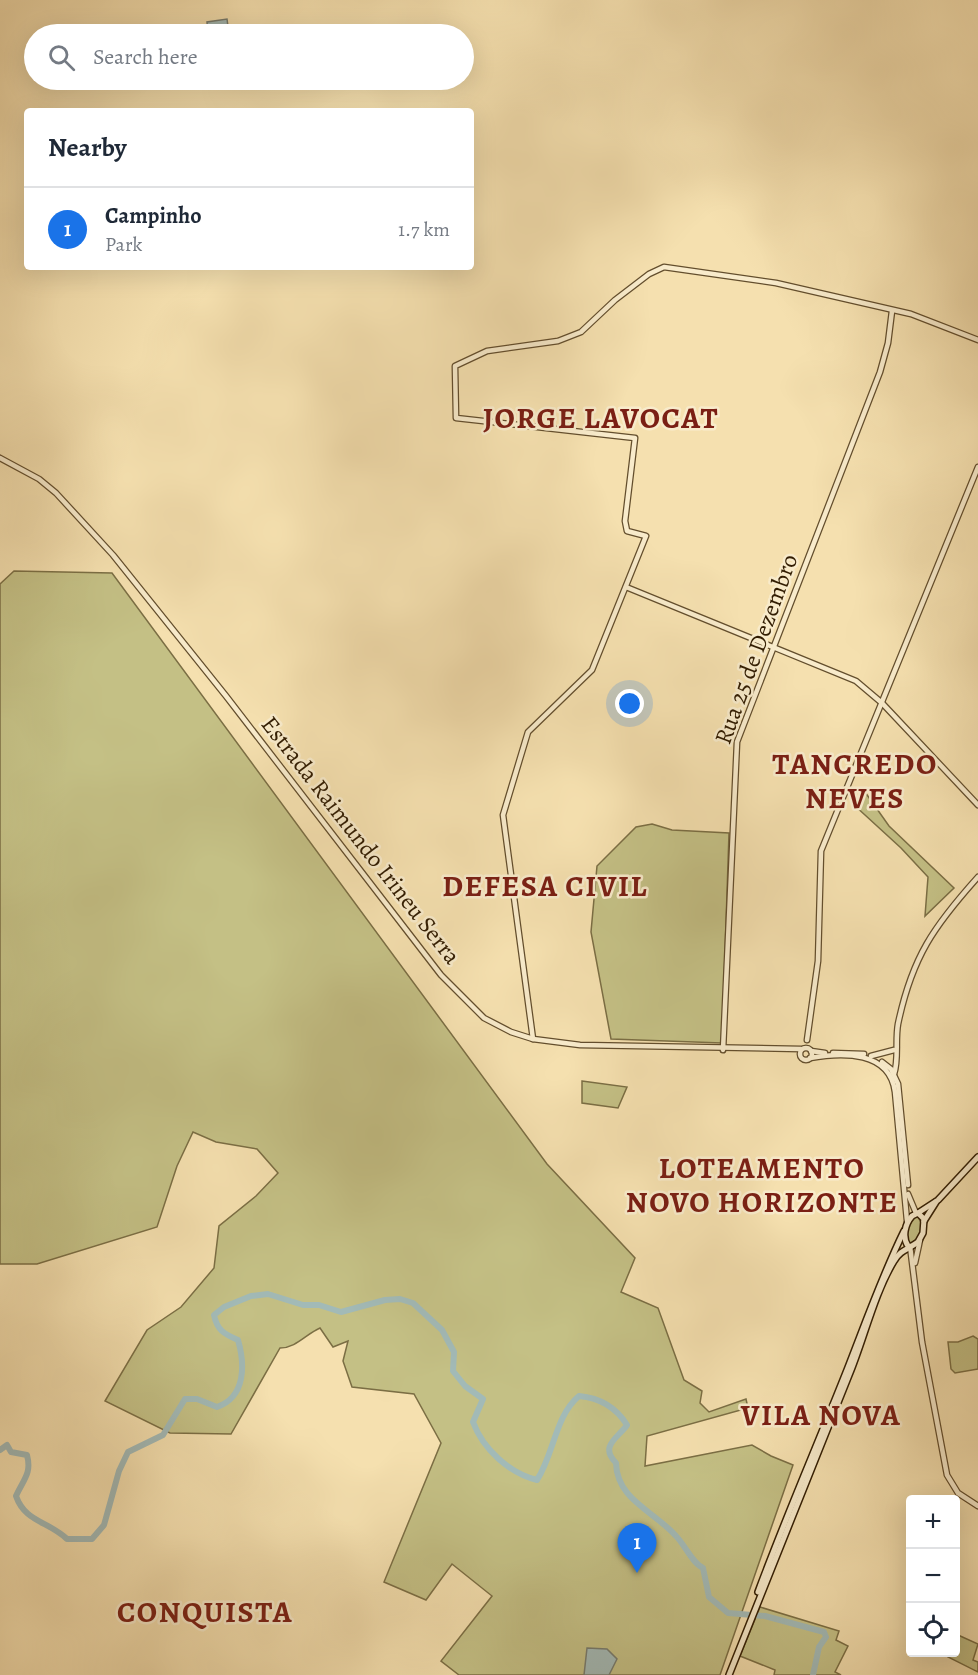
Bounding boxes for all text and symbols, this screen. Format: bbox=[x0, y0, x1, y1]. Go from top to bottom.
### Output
search box bbox=[24, 24, 474, 90]
icon: search bbox=[45, 41, 78, 74]
text: Search here bbox=[93, 42, 198, 72]
text: Nearby bbox=[48, 130, 127, 165]
text: Campinho bbox=[105, 201, 202, 231]
text: 1 bbox=[64, 216, 71, 243]
text: 1.7 km bbox=[398, 216, 450, 243]
text: Park bbox=[105, 231, 143, 258]
district label: JORGE LAVOCAT bbox=[483, 398, 719, 438]
street label: Rua 25 de Dezembro bbox=[707, 549, 805, 749]
your location bbox=[615, 689, 644, 718]
street label: Estrada Raimundo Irineu Serra bbox=[254, 709, 469, 971]
district label: TANCREDO NEVES bbox=[772, 744, 938, 818]
district label: DEFESA CIVIL bbox=[442, 866, 648, 906]
district label: LOTEAMENTO NOVO HORIZONTE bbox=[626, 1148, 898, 1222]
district label: VILA NOVA bbox=[740, 1395, 901, 1435]
map controls bbox=[906, 1495, 960, 1657]
button: + bbox=[906, 1495, 960, 1549]
pin: 1 bbox=[618, 1524, 656, 1573]
button: − bbox=[906, 1549, 960, 1603]
district label: CONQUISTA bbox=[117, 1592, 293, 1632]
button: locate bbox=[906, 1603, 960, 1657]

